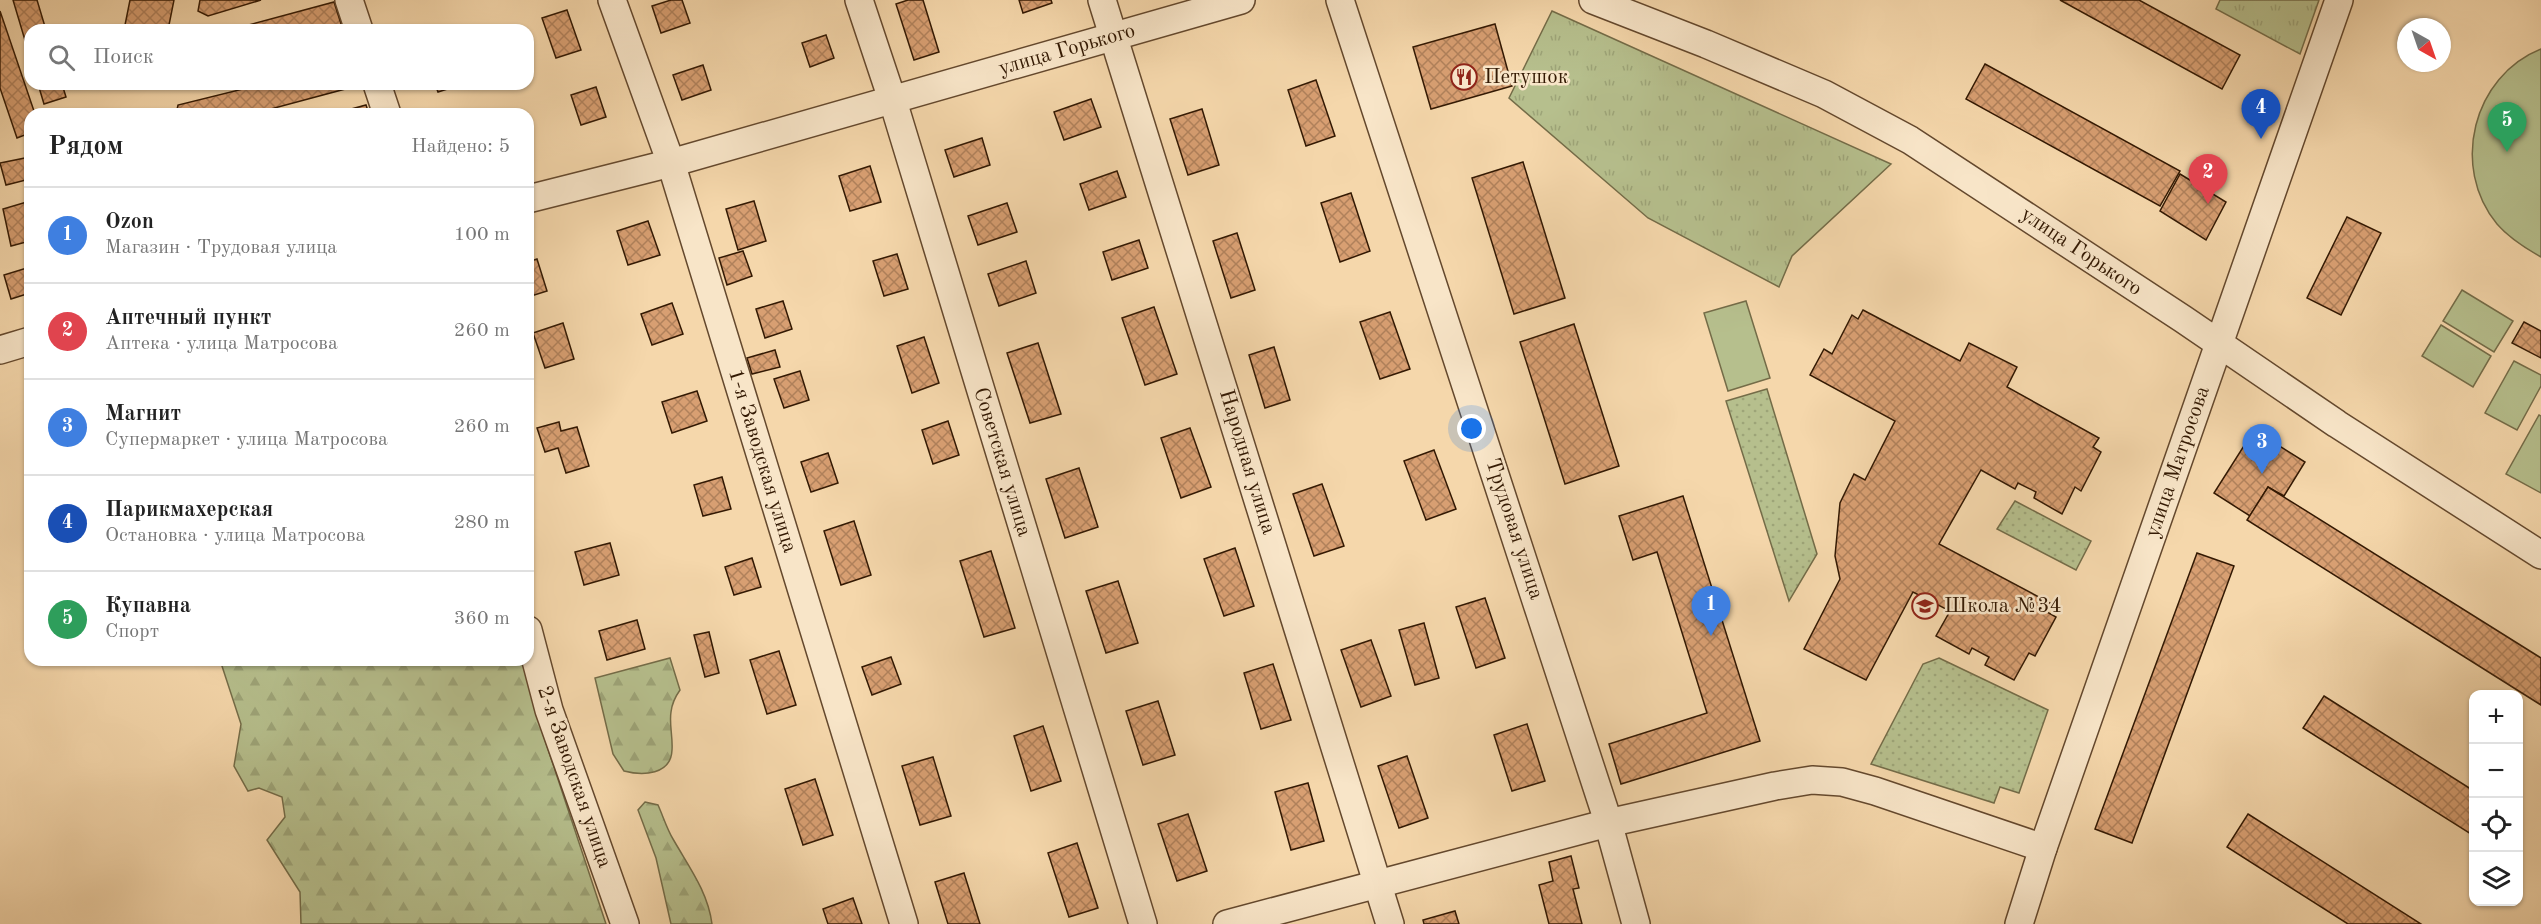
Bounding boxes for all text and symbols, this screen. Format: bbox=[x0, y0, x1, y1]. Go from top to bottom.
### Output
north arrow bbox=[2397, 18, 2451, 72]
street label: улица Горького bbox=[996, 20, 1138, 80]
search box bbox=[24, 24, 534, 90]
icon: search bbox=[45, 41, 78, 74]
text: Поиск bbox=[93, 46, 154, 68]
restaurant icon: Петушок bbox=[1449, 62, 1479, 92]
place label: Петушок bbox=[1484, 67, 1569, 88]
pin: 4 bbox=[2242, 90, 2280, 139]
pin: 5 bbox=[2488, 102, 2526, 152]
text: Рядом bbox=[48, 134, 123, 160]
text: Найдено: 5 bbox=[411, 137, 510, 157]
pin: 2 bbox=[2188, 154, 2228, 204]
street label: улица Горького bbox=[2017, 204, 2145, 300]
text: Ozon bbox=[105, 211, 154, 233]
text: 1 bbox=[62, 225, 73, 245]
text: 100 m bbox=[454, 225, 510, 245]
text: Магазин · Трудовая улица bbox=[105, 238, 337, 258]
text: Аптечный пункт bbox=[105, 307, 271, 329]
text: 2 bbox=[62, 321, 73, 341]
text: 260 m bbox=[454, 321, 510, 341]
text: Аптека · улица Матросова bbox=[105, 334, 338, 354]
street label: 1-я Заводская улица bbox=[724, 367, 800, 555]
street label: улица Матросова bbox=[2142, 384, 2214, 540]
street label: Советская улица bbox=[969, 385, 1035, 539]
street label: Народная улица bbox=[1215, 387, 1279, 537]
text: Магнит bbox=[105, 403, 181, 425]
your location bbox=[1457, 414, 1486, 443]
text: 3 bbox=[62, 417, 73, 437]
text: 260 m bbox=[454, 417, 510, 437]
pin: 3 bbox=[2242, 424, 2282, 474]
text: Супермаркет · улица Матросова bbox=[105, 430, 388, 450]
street label: Трудовая улица bbox=[1481, 456, 1547, 602]
text: Парикмахерская bbox=[105, 499, 273, 521]
text: 4 bbox=[62, 513, 73, 533]
text: 280 m bbox=[454, 513, 510, 533]
text: Остановка · улица Матросова bbox=[105, 526, 365, 546]
pin: 1 bbox=[1692, 586, 1730, 636]
school or university icon: Школа №34 bbox=[1910, 591, 1940, 621]
text: Купавна bbox=[105, 595, 191, 617]
place label: Школа №34 bbox=[1944, 596, 2062, 617]
text: 5 bbox=[62, 609, 73, 629]
text: 360 m bbox=[454, 609, 510, 629]
text: Спорт bbox=[105, 622, 159, 642]
street label: 2-я Заводская улица bbox=[533, 683, 615, 871]
map controls bbox=[2469, 690, 2523, 906]
button: + bbox=[2469, 690, 2523, 744]
button: − bbox=[2469, 744, 2523, 798]
button: locate bbox=[2469, 798, 2523, 852]
button: layers bbox=[2469, 852, 2523, 906]

